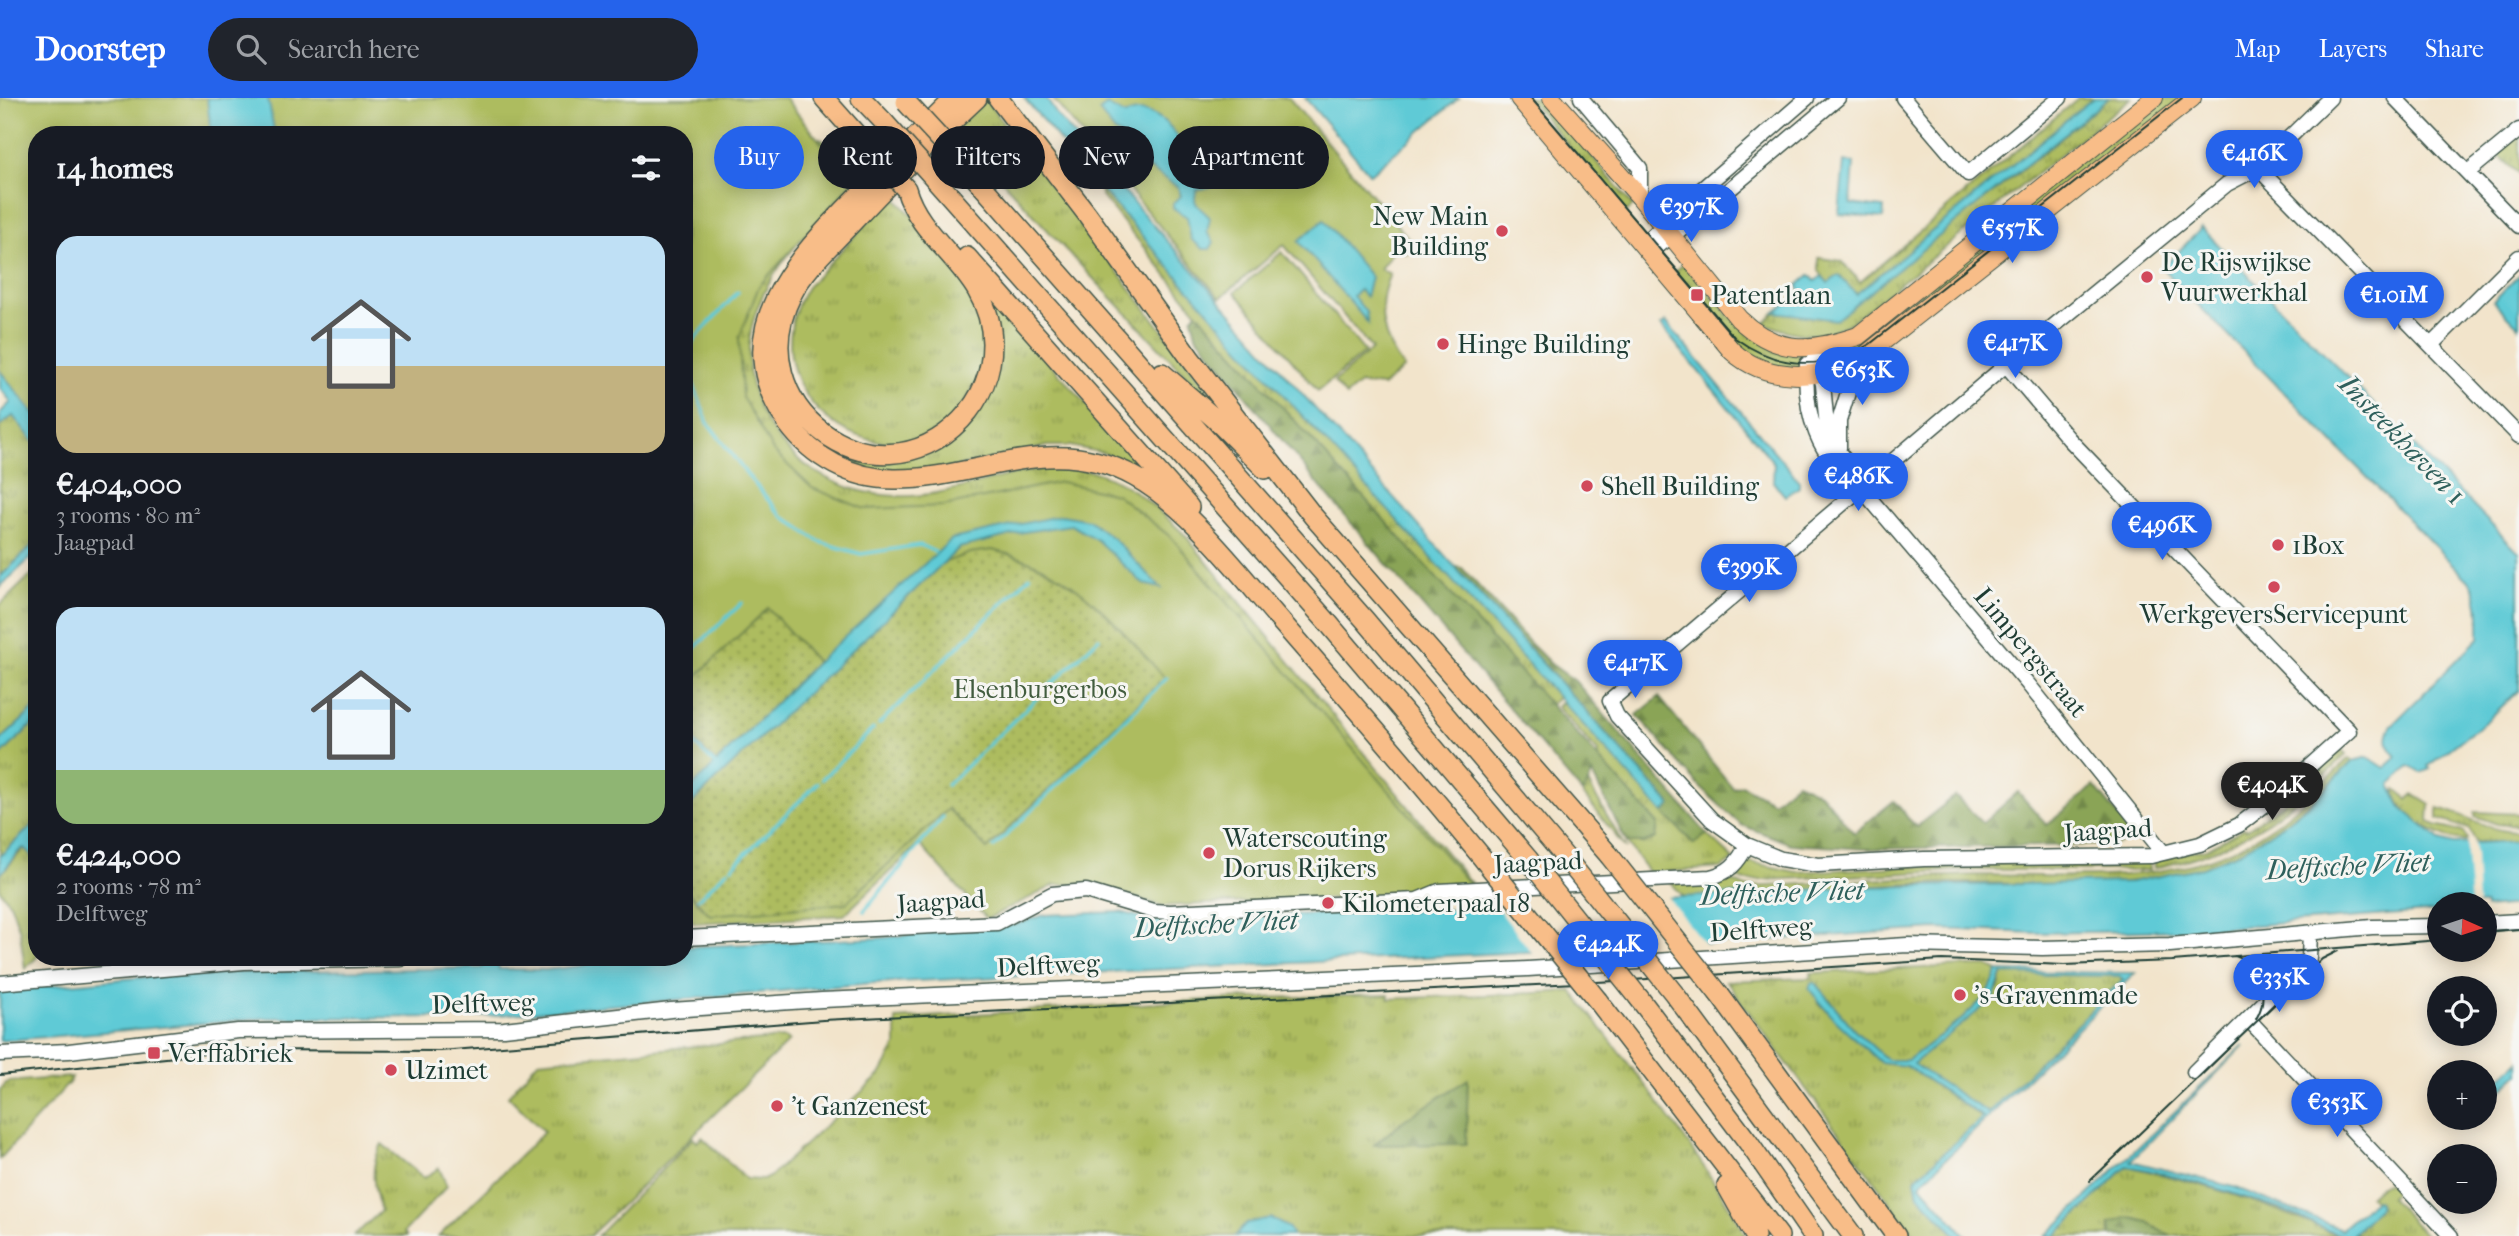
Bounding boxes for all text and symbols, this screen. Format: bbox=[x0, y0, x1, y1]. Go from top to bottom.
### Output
search box bbox=[208, 18, 698, 81]
text: Doorstep bbox=[35, 30, 166, 69]
icon: search bbox=[232, 30, 270, 68]
text: Search here bbox=[288, 34, 420, 65]
text: Map bbox=[2235, 35, 2281, 63]
text: Layers bbox=[2319, 35, 2387, 63]
text: Share bbox=[2425, 35, 2484, 63]
chip: Buy bbox=[714, 126, 804, 189]
chip: Rent bbox=[818, 126, 917, 189]
chip: Filters bbox=[931, 126, 1045, 189]
chip: New bbox=[1059, 126, 1154, 189]
chip: Apartment bbox=[1168, 126, 1329, 189]
pin: €416K bbox=[2205, 130, 2303, 190]
text: €416K bbox=[2222, 139, 2286, 166]
icon: filters bbox=[627, 149, 665, 187]
text: 14 homes bbox=[56, 151, 173, 186]
pin: €397K bbox=[1642, 184, 1740, 244]
text: €397K bbox=[1660, 193, 1722, 220]
place label: New Main Building bbox=[1373, 201, 1489, 262]
pin: €557K bbox=[1963, 206, 2061, 265]
text: €557K bbox=[1981, 214, 2043, 241]
marker: New Main Building bbox=[1494, 223, 1510, 239]
place label: De Rijswijkse Vuurwerkhal bbox=[2160, 247, 2311, 308]
marker: De Rijswijkse Vuurwerkhal bbox=[2139, 269, 2155, 285]
pin: €1.01M bbox=[2337, 272, 2451, 332]
place label: Patentlaan bbox=[1711, 280, 1831, 311]
icon: home bbox=[298, 281, 424, 407]
text: €1.01M bbox=[2360, 281, 2428, 308]
marker: Patentlaan bbox=[1689, 287, 1705, 303]
pin: €417K bbox=[1966, 320, 2064, 380]
place label: Hinge Building bbox=[1457, 329, 1631, 360]
text: €417K bbox=[1983, 329, 2047, 356]
marker: Hinge Building bbox=[1435, 336, 1451, 352]
pin: €653K bbox=[1813, 348, 1911, 407]
text: €653K bbox=[1831, 356, 1893, 383]
water label: Insteekhaven 1 bbox=[2332, 367, 2473, 511]
pin: €486K bbox=[1809, 454, 1907, 513]
text: €486K bbox=[1824, 462, 1892, 489]
text: €404,000 bbox=[56, 467, 182, 502]
place label: Shell Building bbox=[1601, 471, 1760, 502]
marker: Shell Building bbox=[1579, 478, 1595, 494]
text: 3 rooms · 80 m² bbox=[56, 502, 200, 529]
pin: €496K bbox=[2113, 503, 2211, 562]
text: €496K bbox=[2128, 511, 2196, 538]
text: Jaagpad bbox=[56, 529, 134, 556]
place label: 1Box bbox=[2292, 530, 2345, 561]
marker: 1Box bbox=[2270, 537, 2286, 553]
pin: €399K bbox=[1700, 545, 1798, 604]
text: €399K bbox=[1717, 553, 1781, 580]
marker: WerkgeversServicepunt bbox=[2266, 579, 2282, 595]
street label: Limpergstraat bbox=[1967, 581, 2094, 724]
place label: WerkgeversServicepunt bbox=[2139, 599, 2409, 630]
pin: €417K bbox=[1586, 640, 1684, 700]
text: €417K bbox=[1603, 649, 1667, 676]
icon: home bbox=[298, 652, 424, 778]
park label: Elsenburgerbos bbox=[953, 674, 1127, 705]
pin: €404K bbox=[2223, 762, 2321, 822]
text: €404K bbox=[2237, 771, 2307, 798]
street label: Jaagpad bbox=[2061, 812, 2154, 849]
place label: Waterscouting Dorus Rijkers bbox=[1222, 823, 1388, 884]
text: €424,000 bbox=[56, 838, 181, 873]
marker: Waterscouting Dorus Rijkers bbox=[1201, 845, 1217, 861]
street label: Jaagpad bbox=[1491, 845, 1584, 880]
water label: Delftsche Vliet bbox=[2263, 845, 2432, 886]
text: 2 rooms · 78 m² bbox=[56, 873, 201, 900]
water label: Delftsche Vliet bbox=[1697, 873, 1866, 912]
street label: Jaagpad bbox=[894, 883, 987, 920]
place label: Kilometerpaal 18 bbox=[1342, 888, 1530, 919]
north arrow bbox=[2427, 892, 2497, 962]
map controls bbox=[2427, 892, 2497, 1214]
marker: Kilometerpaal 18 bbox=[1320, 895, 1336, 911]
text: Delftweg bbox=[56, 900, 147, 927]
water label: Delftsche Vliet bbox=[1131, 903, 1300, 944]
street label: Delftweg bbox=[1708, 910, 1815, 949]
pin: €424K bbox=[1559, 922, 1657, 981]
text: €424K bbox=[1573, 930, 1643, 957]
street label: Delftweg bbox=[996, 947, 1102, 984]
pin: €335K bbox=[2230, 954, 2328, 1014]
text: €335K bbox=[2249, 963, 2309, 990]
button: locate bbox=[2427, 976, 2497, 1046]
place label: 's-Gravenmade bbox=[1974, 980, 2138, 1011]
street label: Delftweg bbox=[431, 986, 536, 1021]
marker: 's-Gravenmade bbox=[1952, 987, 1968, 1003]
place label: Verffabriek bbox=[167, 1038, 293, 1069]
marker: Verffabriek bbox=[146, 1045, 162, 1061]
place label: Uzimet bbox=[405, 1055, 489, 1086]
button: + bbox=[2427, 1060, 2497, 1130]
marker: Uzimet bbox=[383, 1062, 399, 1078]
pin: €353K bbox=[2288, 1080, 2386, 1139]
text: €353K bbox=[2307, 1088, 2367, 1115]
place label: 't Ganzenest bbox=[791, 1091, 929, 1122]
marker: 't Ganzenest bbox=[769, 1098, 785, 1114]
button: − bbox=[2427, 1144, 2497, 1214]

